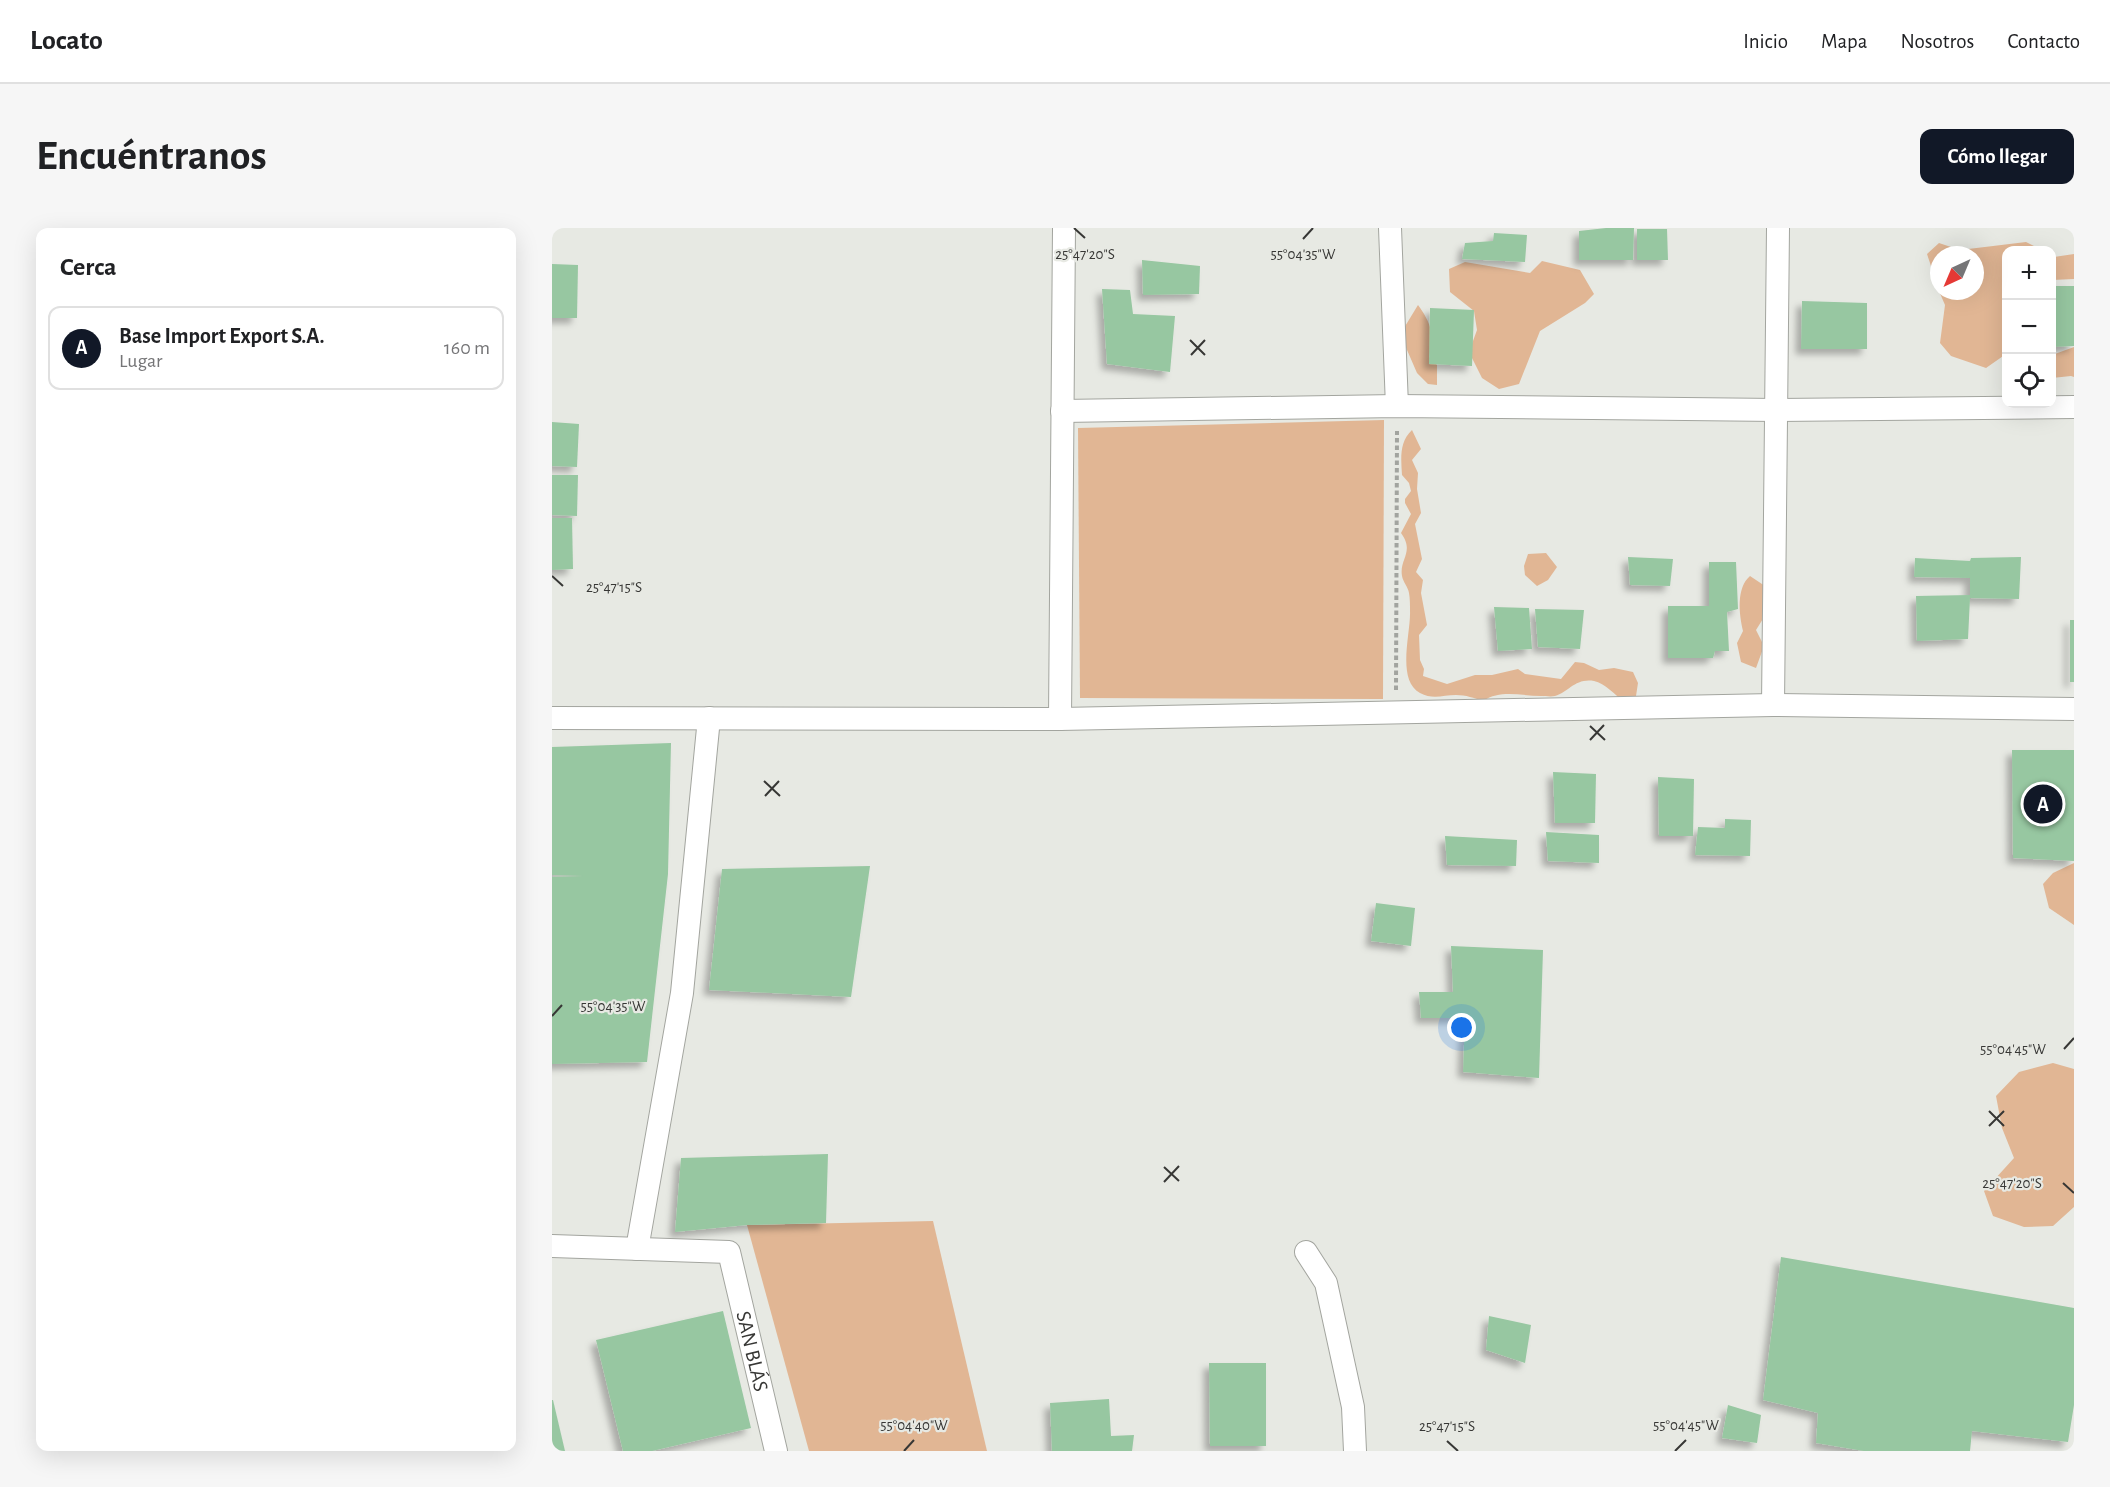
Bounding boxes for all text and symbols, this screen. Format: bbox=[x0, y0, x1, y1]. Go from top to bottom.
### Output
text: Locato bbox=[30, 27, 103, 55]
text: Inicio bbox=[1743, 31, 1788, 52]
text: Mapa bbox=[1821, 31, 1868, 52]
text: Nosotros bbox=[1901, 31, 1974, 52]
text: Contacto bbox=[2007, 31, 2080, 52]
button: Cómo llegar bbox=[1920, 129, 2074, 184]
text: Encuéntranos bbox=[36, 135, 267, 177]
north arrow bbox=[1930, 246, 1984, 300]
map controls bbox=[2002, 246, 2056, 408]
button: + bbox=[2002, 246, 2056, 300]
text: 25°47'20"S bbox=[1055, 247, 1115, 262]
text: 55°04'35"W bbox=[1271, 247, 1336, 262]
text: Cerca bbox=[60, 254, 117, 280]
button: − bbox=[2002, 300, 2056, 354]
text: Base Import Export S.A. bbox=[119, 325, 325, 347]
text: A bbox=[76, 338, 88, 358]
text: 160 m bbox=[444, 338, 490, 358]
text: Lugar bbox=[119, 351, 162, 371]
button: locate bbox=[2002, 354, 2056, 408]
text: 25°47'15"S bbox=[586, 580, 642, 595]
pin: A bbox=[2024, 782, 2062, 826]
text: 55°04'35"W bbox=[581, 999, 646, 1014]
your location bbox=[1447, 1013, 1476, 1042]
text: 55°04'45"W bbox=[1980, 1042, 2047, 1057]
text: 25°47'20"S bbox=[1982, 1176, 2042, 1191]
street label: SAN BLÁS bbox=[732, 1309, 772, 1394]
text: 55°04'40"W bbox=[880, 1418, 948, 1433]
text: 55°04'45"W bbox=[1653, 1418, 1720, 1433]
text: 25°47'15"S bbox=[1419, 1419, 1475, 1434]

